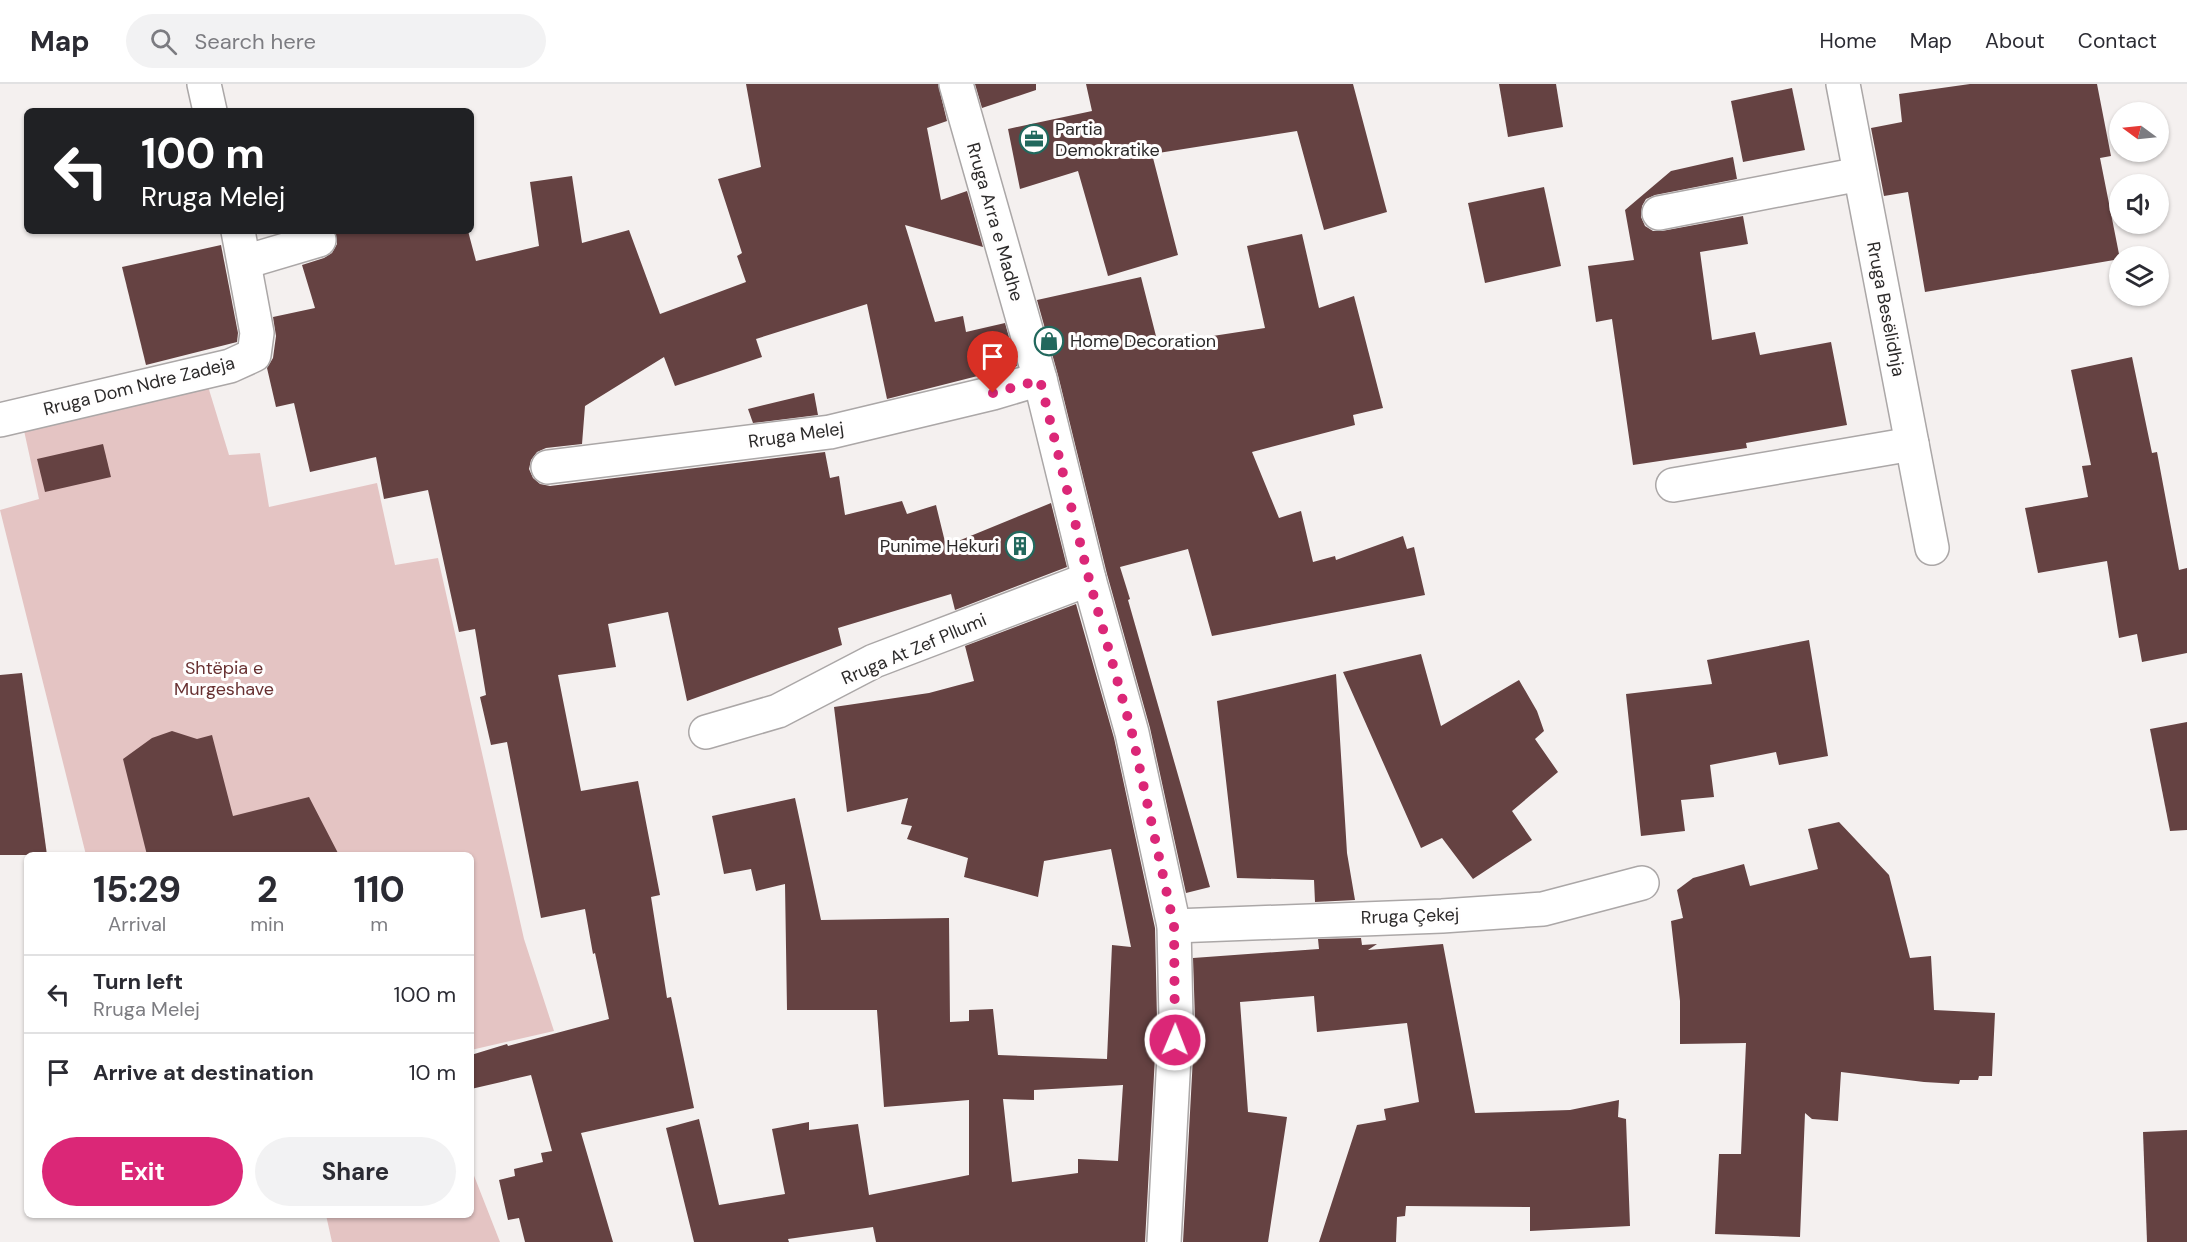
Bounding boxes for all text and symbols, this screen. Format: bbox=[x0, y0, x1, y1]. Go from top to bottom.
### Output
search box bbox=[126, 14, 546, 68]
text: Map bbox=[30, 23, 90, 60]
icon: search bbox=[147, 25, 180, 58]
text: Search here bbox=[195, 27, 316, 56]
text: Home bbox=[1819, 27, 1877, 55]
text: Map bbox=[1910, 27, 1952, 55]
text: About bbox=[1985, 27, 2045, 55]
text: Contact bbox=[2078, 27, 2157, 55]
north arrow bbox=[2109, 102, 2169, 162]
map controls bbox=[2109, 102, 2169, 306]
place label: Partia Demokratike bbox=[1055, 117, 1160, 162]
office icon: Partia Demokratike bbox=[1018, 123, 1050, 155]
text: 100 m bbox=[141, 126, 265, 181]
icon: left bbox=[42, 132, 120, 210]
street label: Rruga Arra e Madhe bbox=[961, 140, 1029, 304]
button: sound bbox=[2109, 174, 2169, 234]
text: Rruga Melej bbox=[141, 179, 285, 214]
street label: Rruga Besëlidhja bbox=[1861, 240, 1911, 378]
button: layers bbox=[2109, 246, 2169, 306]
shop icon: Home Decoration bbox=[1033, 325, 1065, 357]
place label: Home Decoration bbox=[1070, 329, 1216, 353]
pin bbox=[967, 331, 1018, 393]
icon: arrive bbox=[976, 340, 1009, 373]
street label: Rruga Dom Ndre Zadeja bbox=[41, 351, 237, 421]
street label: Rruga Melej bbox=[747, 416, 845, 454]
building icon: Punime Hekuri bbox=[1004, 530, 1036, 562]
place label: Punime Hekuri bbox=[880, 534, 999, 558]
street label: Rruga At Zef Pllumi bbox=[838, 608, 990, 690]
park label: Shtëpia e Murgeshave bbox=[174, 656, 274, 701]
text: 15:29 bbox=[93, 866, 181, 913]
text: 2 bbox=[257, 866, 278, 913]
text: 110 bbox=[353, 866, 405, 913]
street label: Rruga Çekej bbox=[1360, 902, 1460, 930]
text: Arrival bbox=[108, 911, 166, 937]
text: min bbox=[250, 911, 284, 937]
text: m bbox=[370, 911, 388, 937]
text: Turn left bbox=[93, 967, 183, 996]
icon: left bbox=[42, 978, 75, 1011]
text: 100 m bbox=[394, 980, 456, 1009]
text: Rruga Melej bbox=[93, 996, 200, 1022]
position arrow bbox=[1143, 1008, 1207, 1072]
icon: arrive bbox=[42, 1056, 75, 1089]
text: Arrive at destination bbox=[93, 1058, 314, 1087]
text: 10 m bbox=[409, 1058, 456, 1087]
button: Exit bbox=[42, 1137, 243, 1206]
button: Share bbox=[255, 1137, 456, 1206]

